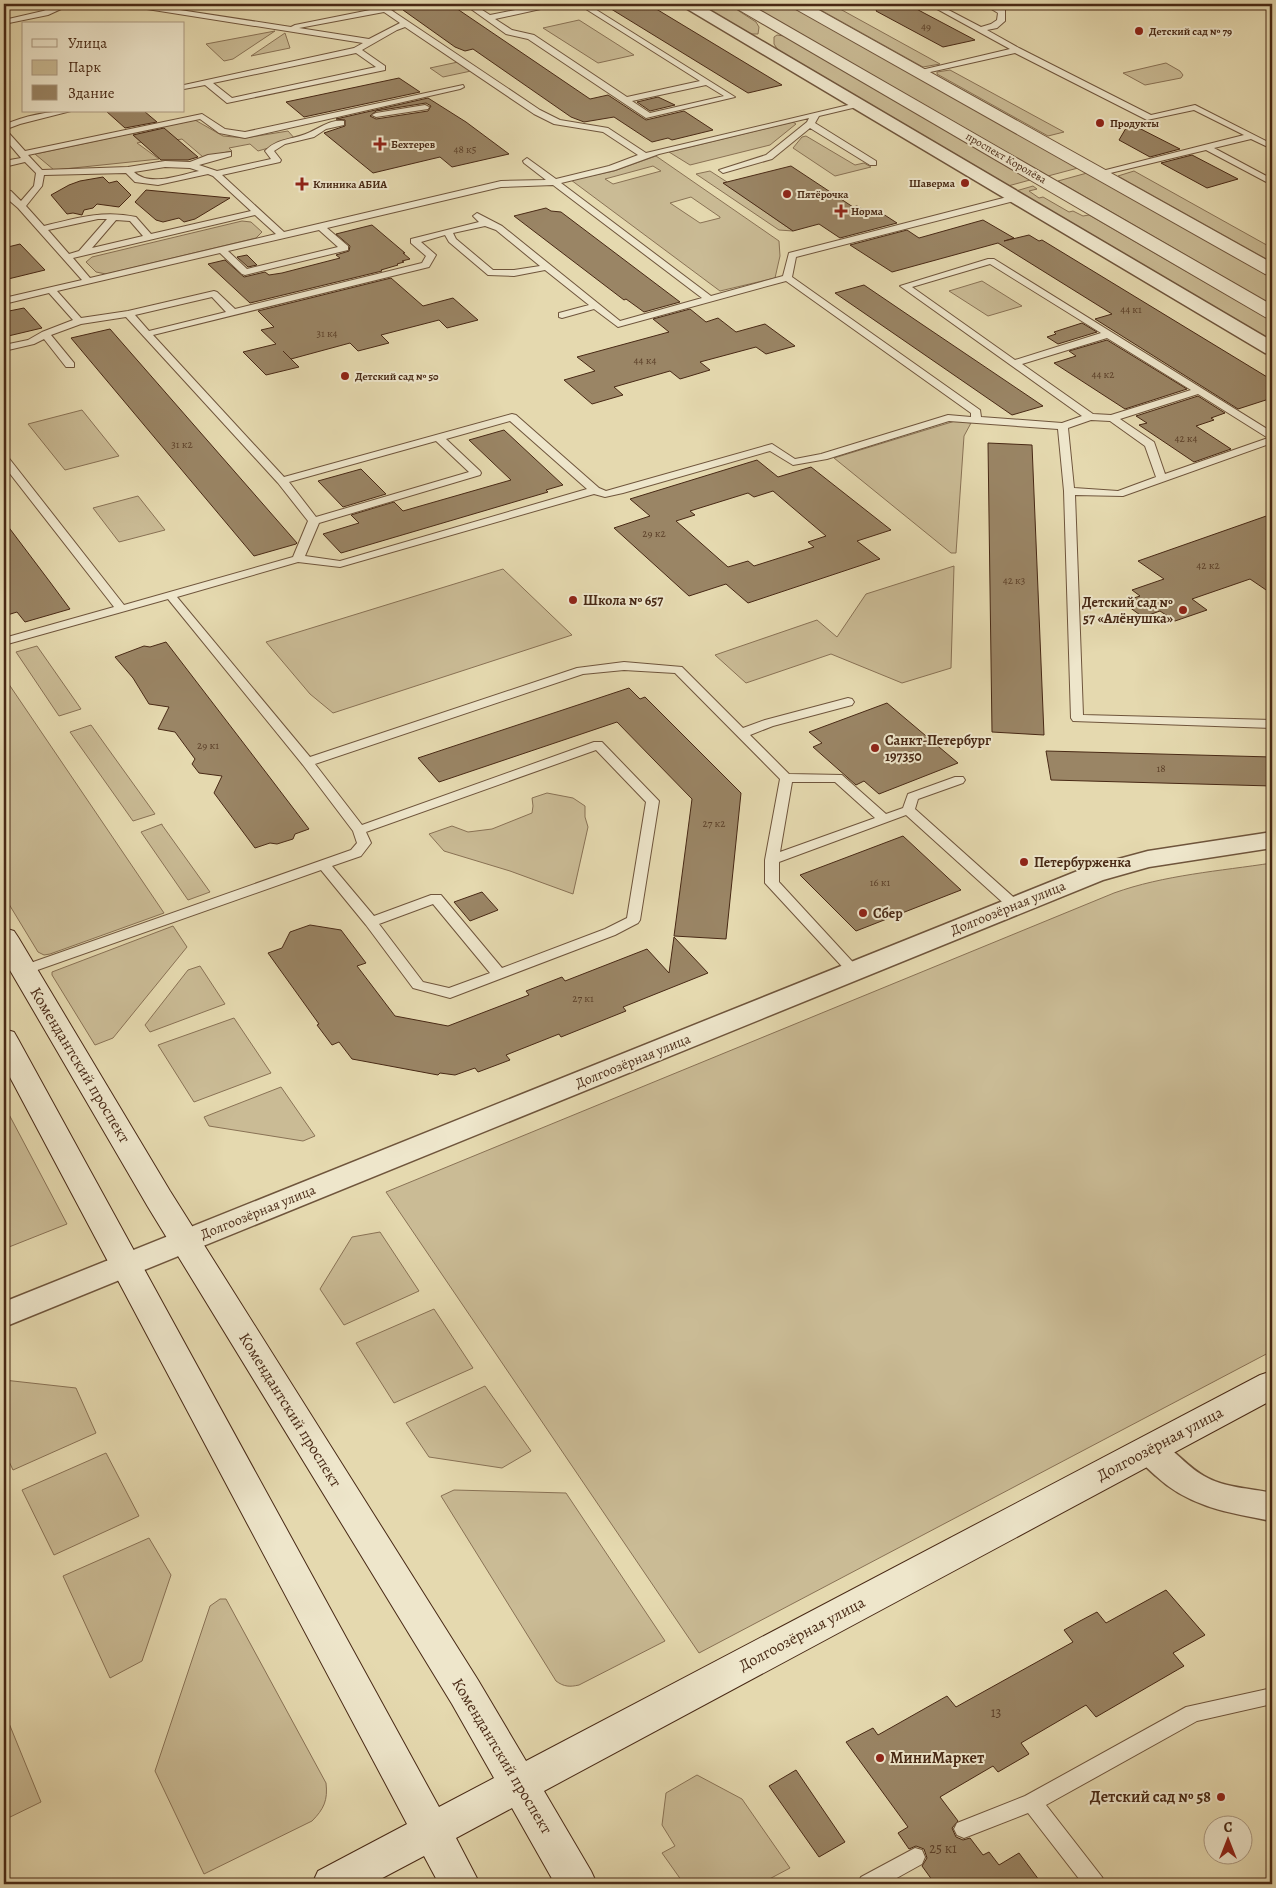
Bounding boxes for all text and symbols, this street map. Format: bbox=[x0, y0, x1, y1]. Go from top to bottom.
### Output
house number: 49 bbox=[921, 19, 931, 34]
legend bbox=[22, 22, 185, 112]
place label: Детский сад № 79 bbox=[1149, 24, 1232, 39]
marker: Детский сад № 79 bbox=[1133, 25, 1145, 37]
text: Улица bbox=[68, 33, 107, 53]
text: Парк bbox=[68, 57, 101, 77]
text: Здание bbox=[68, 83, 115, 103]
place label: Продукты bbox=[1110, 116, 1159, 131]
marker: Продукты bbox=[1094, 117, 1106, 129]
street label: проспект Королёва bbox=[963, 129, 1050, 188]
marker: Бехтерев bbox=[373, 137, 387, 151]
place label: Бехтерев bbox=[391, 137, 436, 152]
house number: 48 к5 bbox=[454, 142, 477, 157]
place label: Шаверма bbox=[909, 176, 956, 191]
marker: Клиника АБИА bbox=[295, 177, 309, 191]
place label: Клиника АБИА bbox=[313, 177, 387, 192]
marker: Шаверма bbox=[959, 177, 971, 189]
place label: Пятёрочка bbox=[797, 187, 849, 202]
marker: Пятёрочка bbox=[781, 188, 793, 200]
place label: Норма bbox=[851, 204, 884, 219]
marker: Норма bbox=[835, 205, 847, 217]
house number: 44 к1 bbox=[1120, 302, 1142, 317]
house number: 31 к4 bbox=[316, 326, 338, 341]
house number: 44 к4 bbox=[634, 353, 656, 368]
house number: 44 к2 bbox=[1091, 367, 1115, 382]
place label: Детский сад № 50 bbox=[355, 369, 439, 384]
marker: Детский сад № 50 bbox=[339, 370, 351, 382]
house number: 42 к4 bbox=[1174, 431, 1198, 446]
house number: 31 к2 bbox=[171, 437, 193, 452]
house number: 29 к2 bbox=[642, 526, 666, 541]
house number: 42 к2 bbox=[1196, 558, 1220, 573]
house number: 42 к3 bbox=[1003, 573, 1025, 588]
place label: Школа № 657 bbox=[583, 591, 663, 610]
place label: Детский сад № 57 «Алёнушка» bbox=[1082, 593, 1173, 628]
marker: Школа № 657 bbox=[567, 594, 579, 606]
marker: Детский сад № 57 «Алёнушка» bbox=[1177, 604, 1189, 616]
place label: Санкт-Петербург 197350 bbox=[885, 731, 991, 766]
house number: 29 к1 bbox=[197, 738, 219, 753]
marker: Санкт-Петербург 197350 bbox=[869, 742, 881, 754]
house number: 18 bbox=[1156, 761, 1166, 776]
house number: 27 к2 bbox=[703, 816, 725, 831]
place label: Петербурженка bbox=[1034, 853, 1131, 872]
marker: Петербурженка bbox=[1018, 856, 1030, 868]
house number: 16 к1 bbox=[870, 875, 890, 890]
street label: Долгоозёрная улица bbox=[948, 876, 1069, 940]
place label: Сбер bbox=[873, 904, 903, 923]
marker: Сбер bbox=[857, 907, 869, 919]
street label: Комендантский проспект bbox=[25, 983, 135, 1147]
house number: 27 к1 bbox=[572, 991, 594, 1006]
street label: Долгоозёрная улица bbox=[573, 1029, 694, 1093]
street label: Долгоозёрная улица bbox=[198, 1180, 319, 1244]
street label: Комендантский проспект bbox=[233, 1329, 347, 1491]
street label: Долгоозёрная улица bbox=[1093, 1401, 1228, 1487]
street label: Долгоозёрная улица bbox=[735, 1591, 870, 1677]
street label: Комендантский проспект bbox=[447, 1674, 557, 1838]
house number: 13 bbox=[991, 1703, 1001, 1722]
place label: МиниМаркет bbox=[890, 1747, 985, 1769]
marker: МиниМаркет bbox=[874, 1752, 886, 1764]
place label: Детский сад № 58 bbox=[1090, 1786, 1211, 1808]
marker: Детский сад № 58 bbox=[1215, 1791, 1227, 1803]
north arrow bbox=[1204, 1816, 1254, 1866]
text: С bbox=[1224, 1818, 1233, 1837]
house number: 25 к1 bbox=[929, 1839, 957, 1858]

